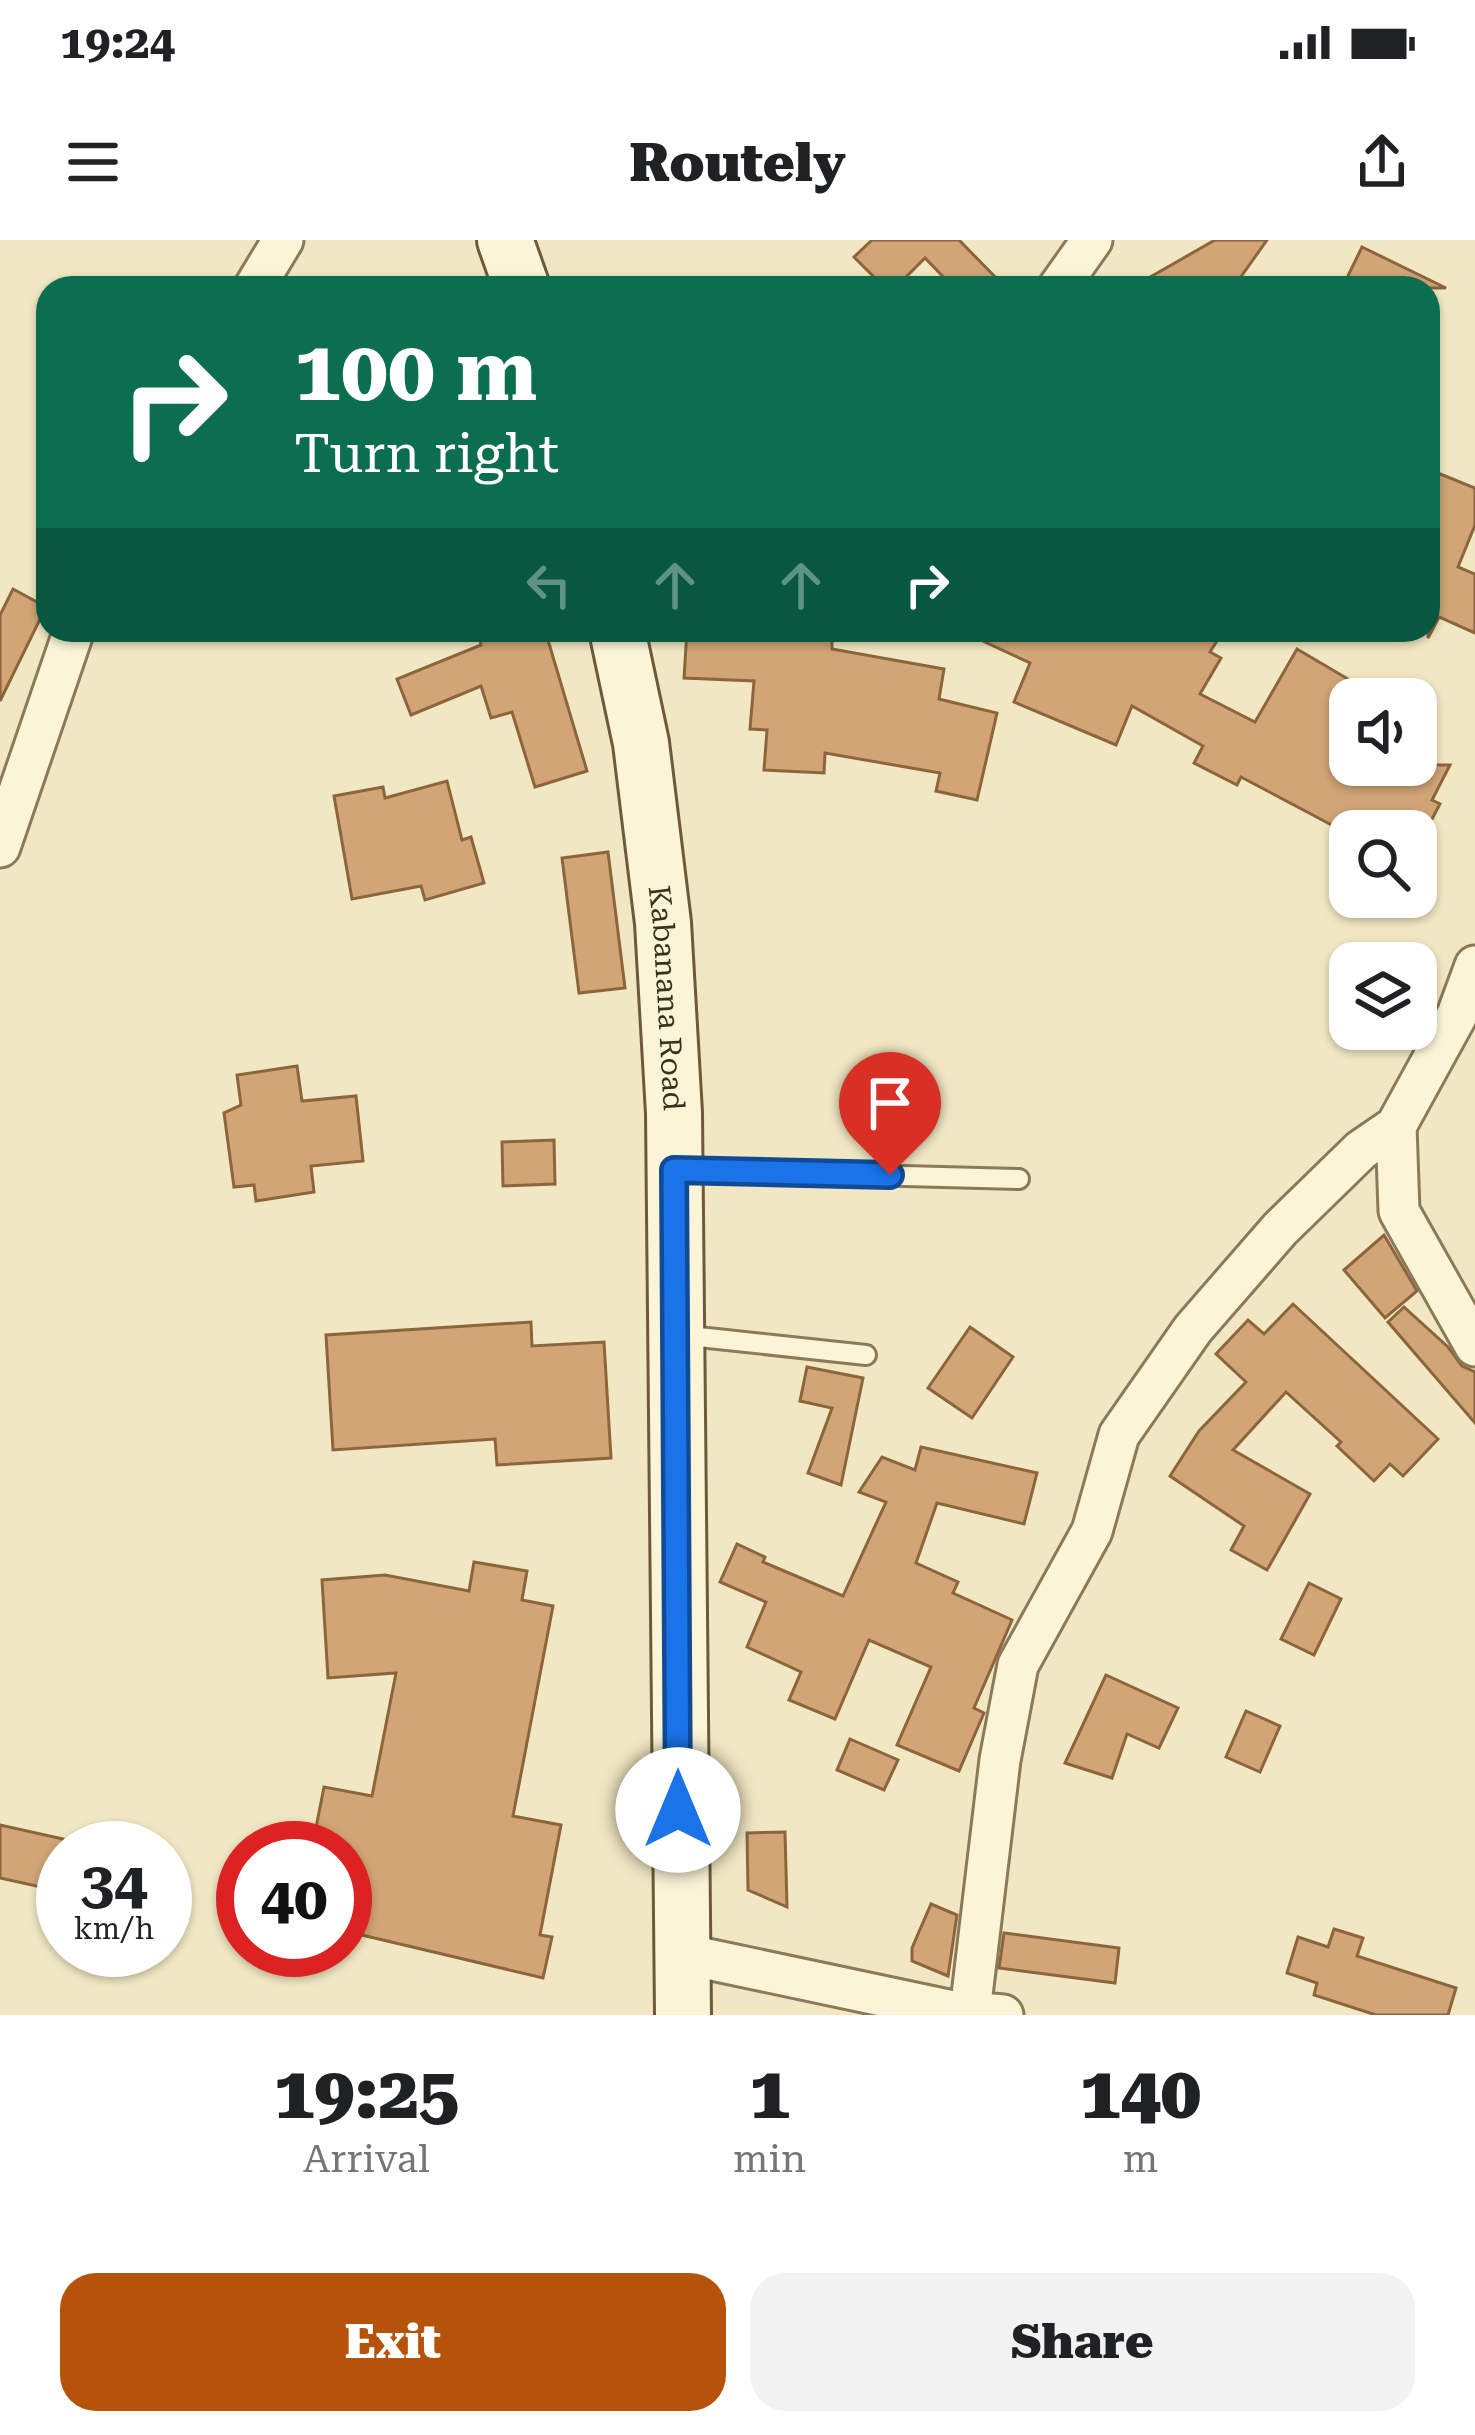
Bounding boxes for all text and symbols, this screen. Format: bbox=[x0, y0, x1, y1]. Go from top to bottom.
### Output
text: 19:24 bbox=[60, 16, 175, 69]
icon: menu bbox=[60, 129, 126, 195]
icon: share bbox=[1349, 129, 1415, 195]
text: Routely bbox=[629, 131, 846, 194]
text: 100 m bbox=[294, 322, 537, 420]
icon: right bbox=[96, 324, 252, 480]
text: Turn right bbox=[294, 422, 559, 485]
icon: left bbox=[516, 552, 582, 618]
icon: ahead bbox=[642, 552, 708, 618]
icon: ahead bbox=[768, 552, 834, 618]
icon: right bbox=[894, 552, 960, 618]
map controls bbox=[1329, 678, 1437, 1050]
button: sound bbox=[1329, 678, 1437, 786]
button: search bbox=[1329, 810, 1437, 918]
street label: Kabanana Road bbox=[642, 883, 692, 1112]
button: layers bbox=[1329, 942, 1437, 1050]
pin bbox=[839, 1052, 941, 1175]
icon: arrive bbox=[857, 1070, 923, 1136]
position arrow bbox=[615, 1747, 741, 1873]
speed limit sign: 40 bbox=[216, 1821, 372, 1977]
text: 34 bbox=[80, 1848, 148, 1919]
text: km/h bbox=[74, 1911, 154, 1946]
text: 19:25 bbox=[274, 2051, 459, 2136]
text: 1 bbox=[749, 2051, 790, 2136]
text: 140 bbox=[1080, 2051, 1201, 2136]
text: Arrival bbox=[303, 2136, 430, 2182]
text: min bbox=[733, 2136, 806, 2182]
text: m bbox=[1123, 2136, 1158, 2182]
button: Exit bbox=[60, 2273, 726, 2411]
button: Share bbox=[750, 2273, 1415, 2411]

